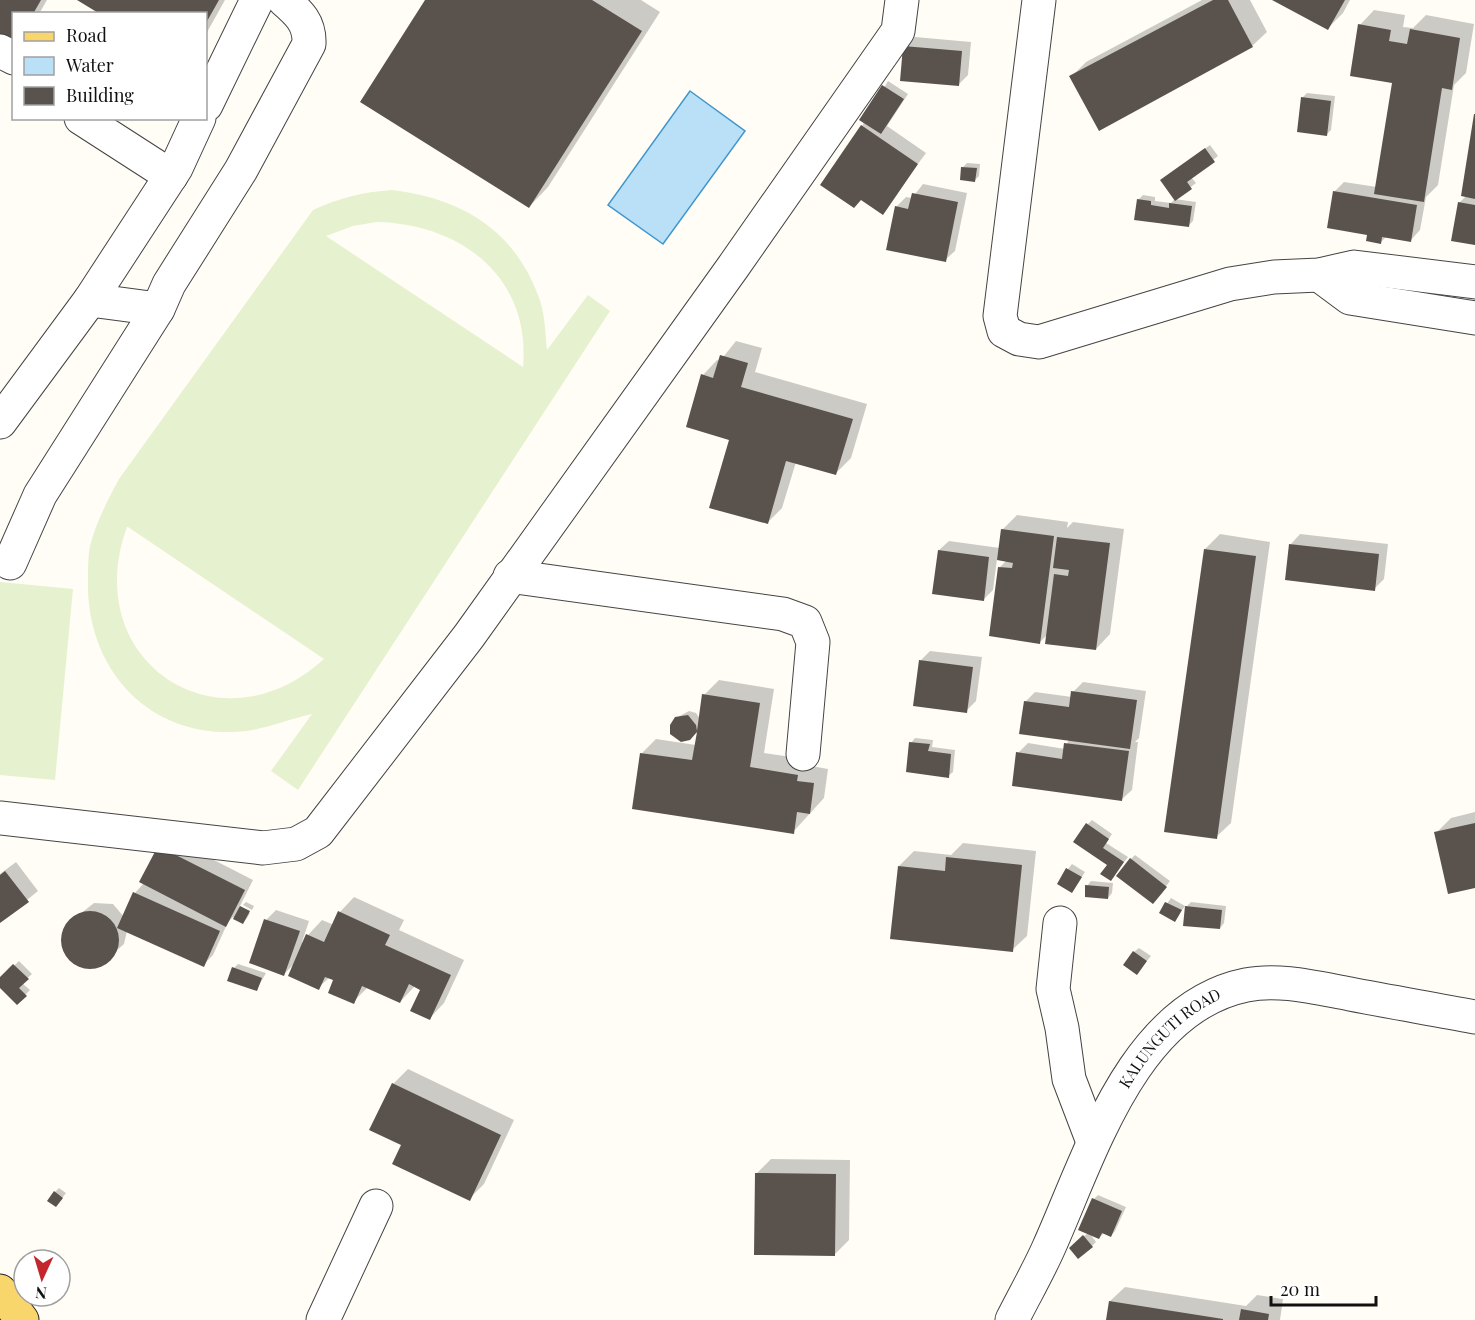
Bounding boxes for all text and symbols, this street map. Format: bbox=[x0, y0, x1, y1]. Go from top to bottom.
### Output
legend bbox=[12, 12, 207, 120]
text: Road bbox=[66, 23, 107, 47]
text: Water bbox=[65, 53, 114, 77]
text: Building bbox=[66, 83, 134, 107]
street label: KALUNGUTI ROAD bbox=[1114, 983, 1224, 1092]
north arrow bbox=[12, 1248, 72, 1308]
scale bar bbox=[1271, 1269, 1376, 1307]
text: 20 m bbox=[1280, 1277, 1320, 1301]
text: N bbox=[34, 1283, 47, 1304]

